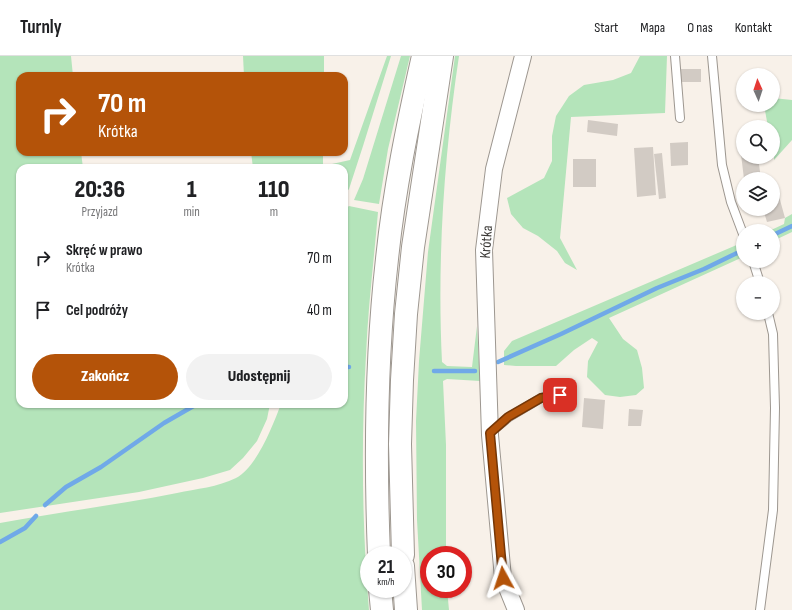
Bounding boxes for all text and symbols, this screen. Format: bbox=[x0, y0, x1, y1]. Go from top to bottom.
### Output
text: Turnly bbox=[20, 16, 62, 39]
text: Start bbox=[594, 19, 618, 36]
text: Mapa bbox=[640, 19, 665, 36]
text: O nas bbox=[687, 19, 713, 36]
text: Kontakt bbox=[735, 19, 772, 36]
north arrow bbox=[736, 68, 780, 112]
map controls bbox=[736, 68, 780, 320]
text: 70 m bbox=[98, 87, 146, 120]
icon: right bbox=[32, 88, 84, 140]
button: search bbox=[736, 120, 780, 164]
text: Krótka bbox=[98, 121, 138, 142]
button: layers bbox=[736, 172, 780, 216]
text: 20:36 bbox=[74, 175, 125, 204]
text: 1 bbox=[187, 175, 197, 204]
text: 110 bbox=[258, 175, 290, 204]
text: Przyjazd bbox=[82, 204, 118, 220]
text: min bbox=[183, 204, 200, 220]
text: m bbox=[270, 204, 278, 220]
button: + bbox=[736, 224, 780, 268]
street label: Krótka bbox=[476, 225, 497, 259]
text: Skręć w prawo bbox=[66, 241, 143, 260]
icon: right bbox=[32, 247, 54, 269]
text: 70 m bbox=[307, 249, 332, 268]
text: Krótka bbox=[66, 260, 95, 276]
button: − bbox=[736, 276, 780, 320]
icon: arrive bbox=[32, 299, 54, 321]
text: Cel podróży bbox=[66, 301, 128, 320]
text: 40 m bbox=[307, 301, 332, 320]
button: Zakończ bbox=[32, 354, 178, 400]
button: Udostępnij bbox=[186, 354, 332, 400]
pin bbox=[543, 378, 577, 412]
icon: arrive bbox=[549, 384, 571, 406]
speed limit sign: 30 bbox=[420, 546, 472, 598]
text: 21 bbox=[378, 555, 394, 579]
position arrow bbox=[482, 557, 524, 599]
text: km/h bbox=[377, 576, 395, 588]

